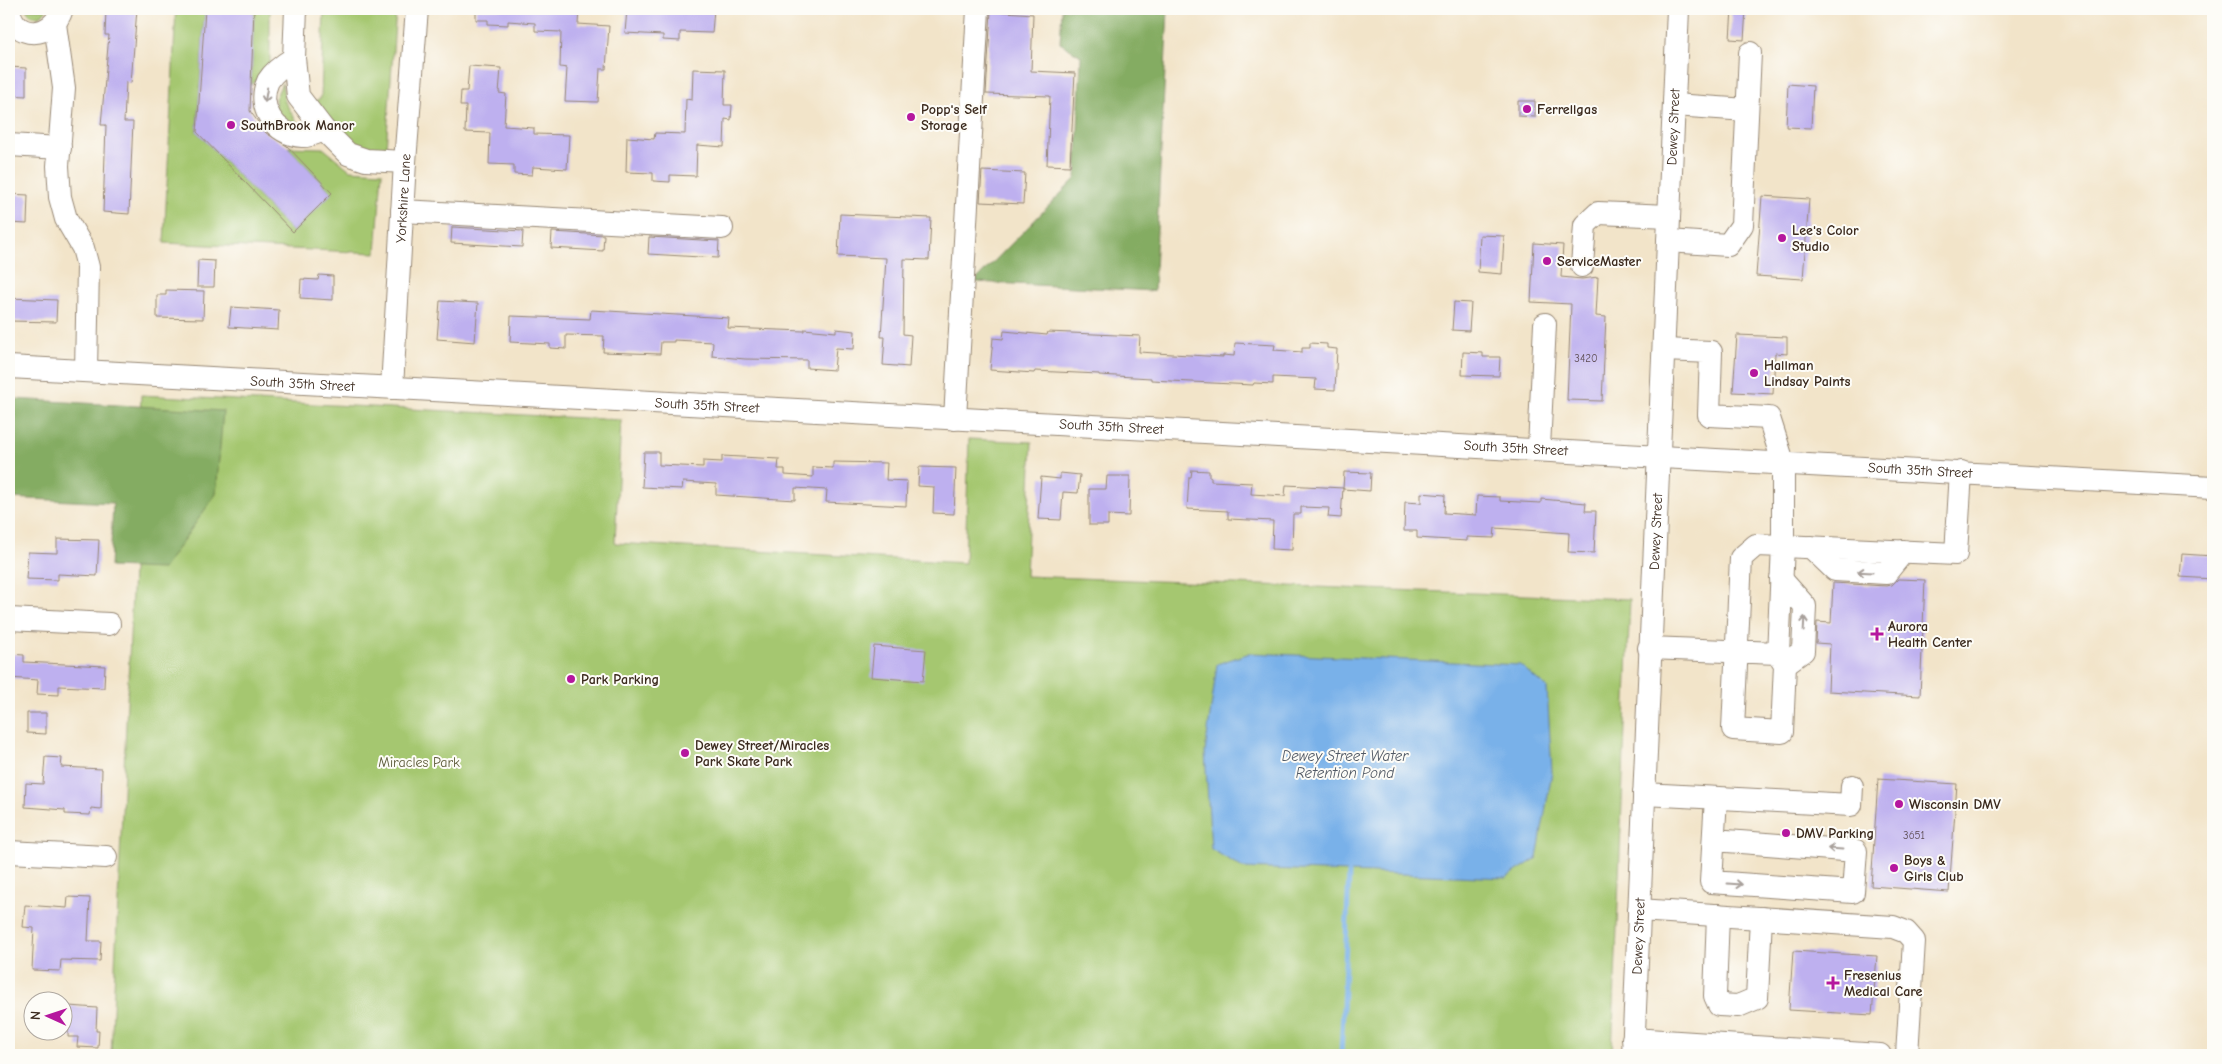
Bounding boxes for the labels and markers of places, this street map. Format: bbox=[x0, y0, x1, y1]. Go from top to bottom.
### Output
place label: Popp's Self Storage bbox=[921, 101, 987, 134]
place label: Ferrellgas bbox=[1537, 101, 1597, 118]
marker: Ferrellgas bbox=[1521, 103, 1533, 115]
marker: Popp's Self Storage bbox=[905, 111, 917, 123]
place label: SouthBrook Manor bbox=[241, 117, 355, 134]
marker: SouthBrook Manor bbox=[225, 119, 237, 131]
place label: Lee's Color Studio bbox=[1792, 222, 1859, 255]
marker: Lee's Color Studio bbox=[1776, 232, 1788, 244]
place label: ServiceMaster bbox=[1557, 253, 1641, 270]
marker: ServiceMaster bbox=[1541, 255, 1553, 267]
place label: Hallman Lindsay Paints bbox=[1764, 357, 1850, 390]
marker: Hallman Lindsay Paints bbox=[1748, 367, 1760, 379]
place label: Aurora Health Center bbox=[1888, 618, 1972, 651]
marker: Aurora Health Center bbox=[1870, 627, 1884, 641]
place label: Park Parking bbox=[581, 671, 659, 688]
marker: Park Parking bbox=[565, 673, 577, 685]
place label: Dewey Street/Miracles Park Skate Park bbox=[695, 737, 829, 770]
marker: Dewey Street/Miracles Park Skate Park bbox=[679, 747, 691, 759]
place label: Wisconsin DMV bbox=[1909, 796, 2001, 813]
marker: Wisconsin DMV bbox=[1893, 798, 1905, 810]
place label: DMV Parking bbox=[1796, 825, 1874, 842]
marker: DMV Parking bbox=[1780, 827, 1792, 839]
place label: Boys & Girls Club bbox=[1904, 852, 1964, 885]
marker: Boys & Girls Club bbox=[1888, 862, 1900, 874]
place label: Fresenius Medical Care bbox=[1844, 967, 1923, 1000]
marker: Fresenius Medical Care bbox=[1826, 976, 1840, 990]

